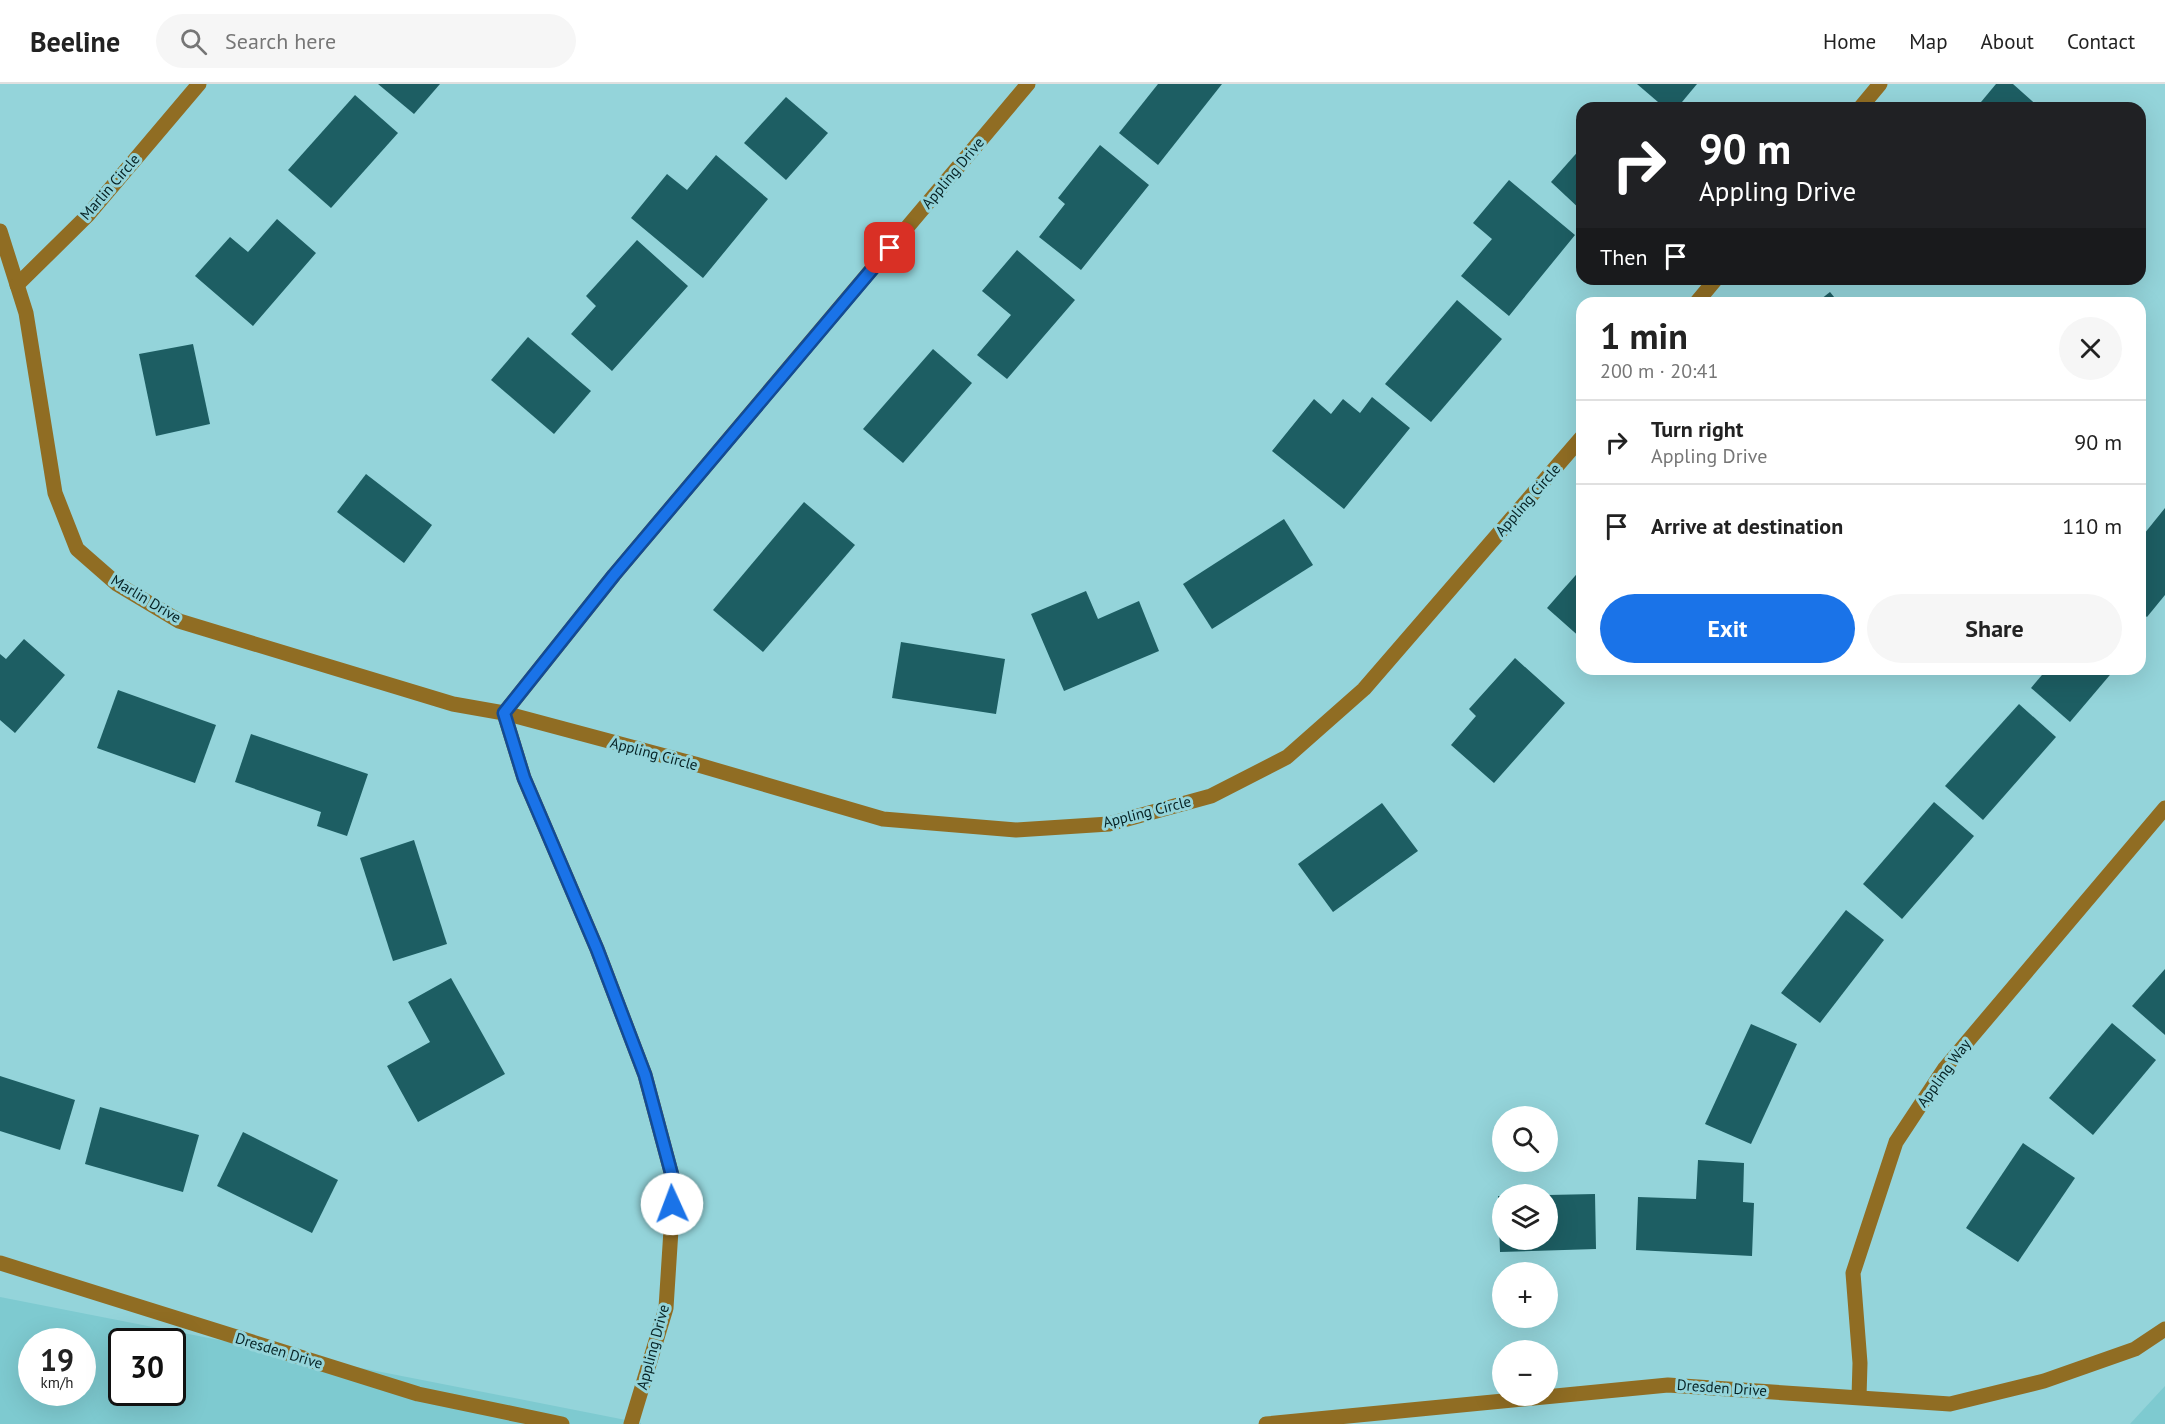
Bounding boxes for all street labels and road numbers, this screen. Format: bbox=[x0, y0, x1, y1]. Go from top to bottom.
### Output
street label: Appling Drive bbox=[917, 133, 988, 212]
street label: Marlin Circle bbox=[76, 150, 144, 224]
street label: Appling Circle bbox=[1491, 459, 1564, 540]
street label: Marlin Drive bbox=[108, 570, 185, 627]
street label: Appling Circle bbox=[608, 733, 700, 774]
street label: Appling Circle bbox=[1101, 791, 1193, 832]
street label: Appling Way bbox=[1913, 1035, 1975, 1110]
street label: Appling Drive bbox=[632, 1302, 673, 1391]
street label: Dresden Drive bbox=[233, 1328, 325, 1373]
street label: Dresden Drive bbox=[1676, 1375, 1768, 1400]

